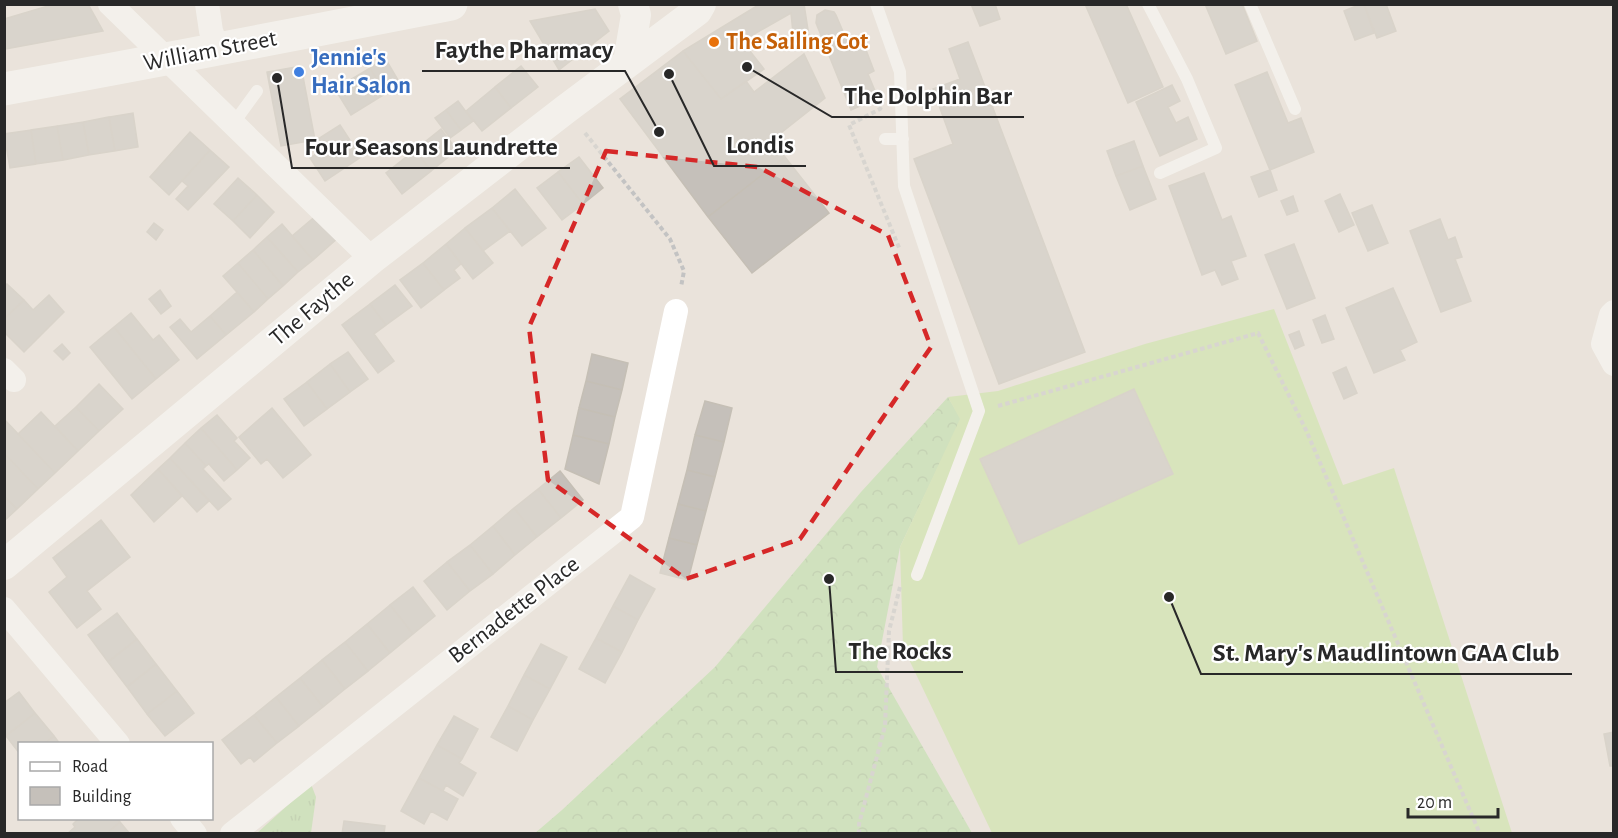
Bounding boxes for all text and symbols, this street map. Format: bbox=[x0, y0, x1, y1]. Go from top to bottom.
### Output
street label: William Street bbox=[141, 26, 279, 76]
callout: Faythe Pharmacy bbox=[422, 27, 625, 71]
place label: The Sailing Cot bbox=[726, 30, 868, 54]
marker: The Sailing Cot bbox=[707, 35, 721, 49]
text: Faythe Pharmacy bbox=[435, 37, 614, 63]
place label: Jennie's Hair Salon bbox=[311, 46, 411, 98]
marker: Jennie's Hair Salon bbox=[292, 65, 306, 79]
callout: The Dolphin Bar bbox=[832, 73, 1024, 117]
text: The Dolphin Bar bbox=[844, 83, 1012, 109]
callout: Londis bbox=[714, 122, 806, 166]
callout: Four Seasons Laundrette bbox=[292, 124, 570, 168]
text: Londis bbox=[726, 132, 794, 158]
text: Four Seasons Laundrette bbox=[304, 134, 558, 160]
street label: The Faythe bbox=[266, 267, 358, 351]
street label: Bernadette Place bbox=[444, 552, 584, 668]
callout: The Rocks bbox=[836, 628, 963, 672]
callout: St. Mary's Maudlintown GAA Club bbox=[1201, 630, 1572, 674]
text: The Rocks bbox=[848, 638, 952, 664]
text: St. Mary's Maudlintown GAA Club bbox=[1213, 640, 1559, 666]
legend bbox=[18, 742, 213, 820]
text: Road bbox=[72, 758, 108, 776]
scale bar bbox=[1408, 781, 1498, 819]
text: Building bbox=[72, 788, 132, 806]
text: 20 m bbox=[1417, 794, 1452, 812]

